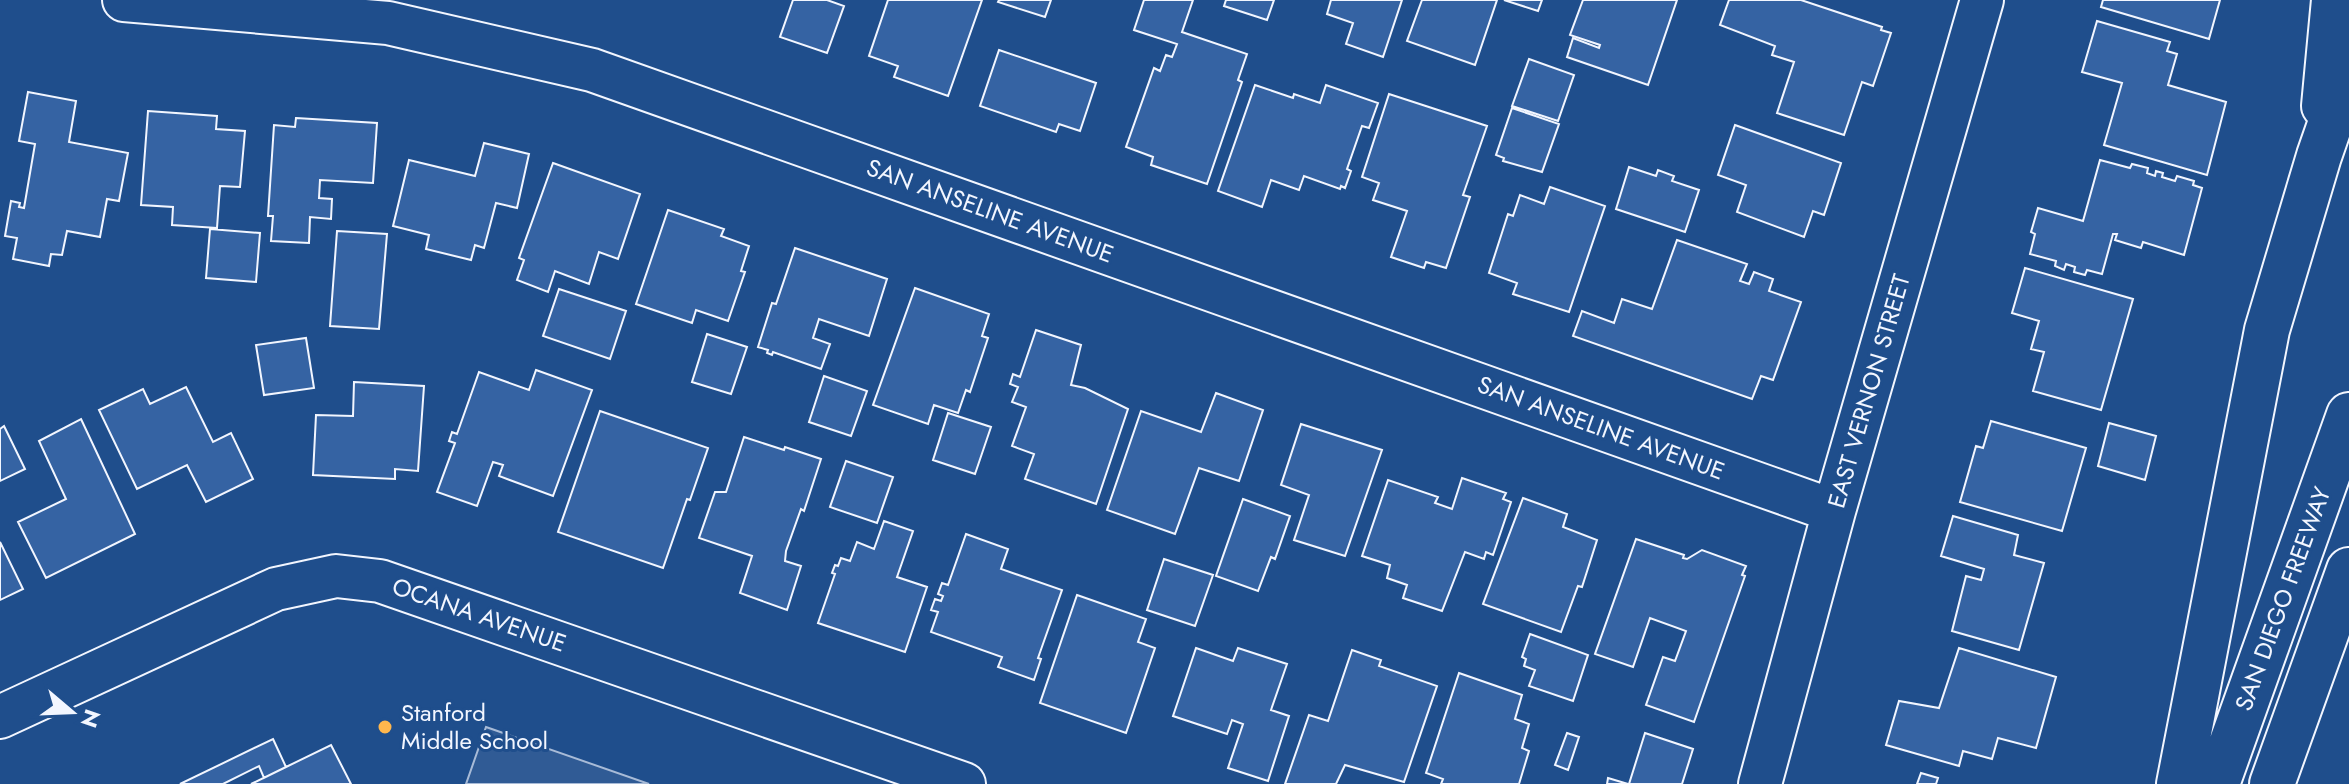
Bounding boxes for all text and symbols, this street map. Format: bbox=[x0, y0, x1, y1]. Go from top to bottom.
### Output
street label: SAN ANSELINE AVENUE bbox=[862, 150, 1119, 272]
street label: EAST VERNON STREET bbox=[1818, 270, 1919, 512]
street label: SAN ANSELINE AVENUE bbox=[1473, 367, 1730, 489]
street label: SAN DIEGO FREEWAY bbox=[2226, 482, 2339, 716]
street label: OCANA AVENUE bbox=[388, 568, 571, 661]
north arrow bbox=[32, 672, 112, 752]
place label: Stanford Middle School bbox=[401, 695, 548, 758]
text: N bbox=[73, 705, 109, 732]
marker: Stanford Middle School bbox=[376, 718, 394, 736]

